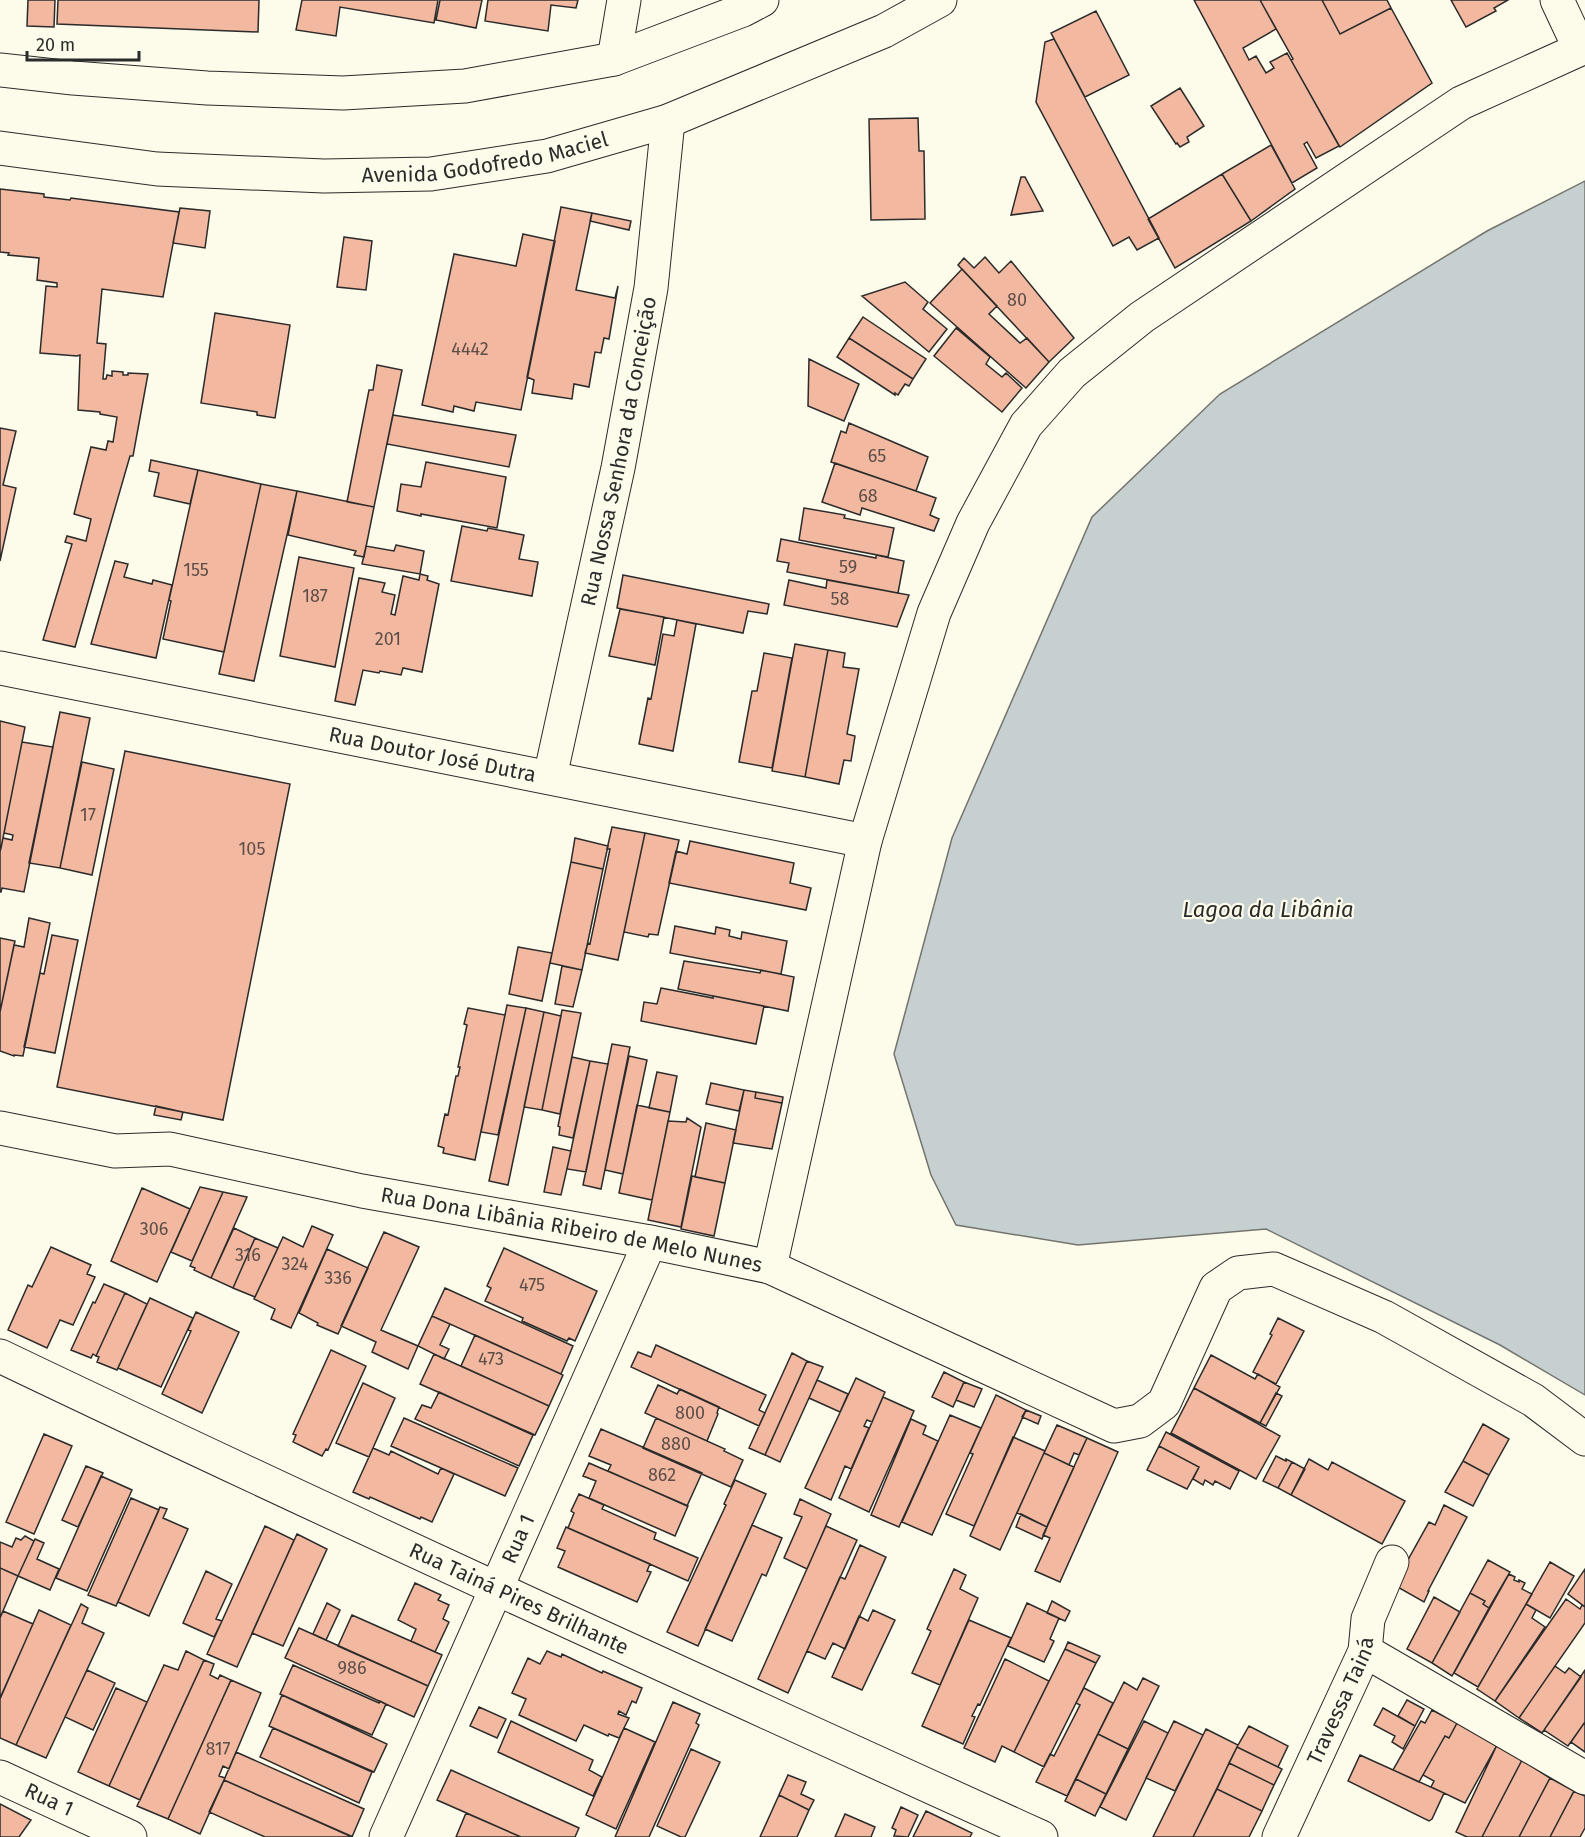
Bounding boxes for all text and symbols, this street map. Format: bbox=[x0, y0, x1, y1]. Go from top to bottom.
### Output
scale bar bbox=[27, 24, 140, 62]
text: 20 m bbox=[36, 34, 75, 56]
street label: Avenida Godofredo Maciel bbox=[361, 126, 611, 188]
house number: 80 bbox=[1007, 289, 1027, 311]
street label: Rua Nossa Senhora da Conceição bbox=[575, 294, 662, 608]
house number: 4442 bbox=[451, 338, 489, 360]
house number: 65 bbox=[868, 445, 886, 467]
house number: 68 bbox=[858, 485, 878, 507]
house number: 59 bbox=[839, 556, 857, 578]
house number: 155 bbox=[183, 559, 209, 581]
house number: 187 bbox=[302, 585, 328, 607]
house number: 58 bbox=[831, 588, 850, 610]
house number: 201 bbox=[375, 628, 401, 650]
street label: Rua Doutor José Dutra bbox=[326, 721, 538, 788]
house number: 17 bbox=[80, 804, 96, 826]
house number: 105 bbox=[239, 838, 265, 860]
water label: Lagoa da Libânia bbox=[1182, 896, 1354, 923]
street label: Rua Dona Libânia Ribeiro de Melo Nunes bbox=[379, 1182, 765, 1278]
house number: 306 bbox=[140, 1218, 168, 1240]
house number: 316 bbox=[235, 1244, 261, 1266]
house number: 324 bbox=[282, 1253, 309, 1275]
house number: 336 bbox=[324, 1267, 352, 1289]
house number: 475 bbox=[519, 1274, 545, 1296]
house number: 473 bbox=[478, 1348, 504, 1370]
house number: 800 bbox=[675, 1402, 705, 1424]
house number: 880 bbox=[661, 1433, 691, 1455]
house number: 862 bbox=[648, 1464, 676, 1486]
street label: Rua 1 bbox=[496, 1510, 540, 1568]
street label: Rua Tainá Pires Brilhante bbox=[405, 1537, 633, 1661]
street label: Travessa Tainá bbox=[1301, 1636, 1379, 1769]
house number: 986 bbox=[338, 1657, 366, 1679]
house number: 817 bbox=[205, 1738, 231, 1760]
street label: Rua 1 bbox=[20, 1777, 78, 1822]

